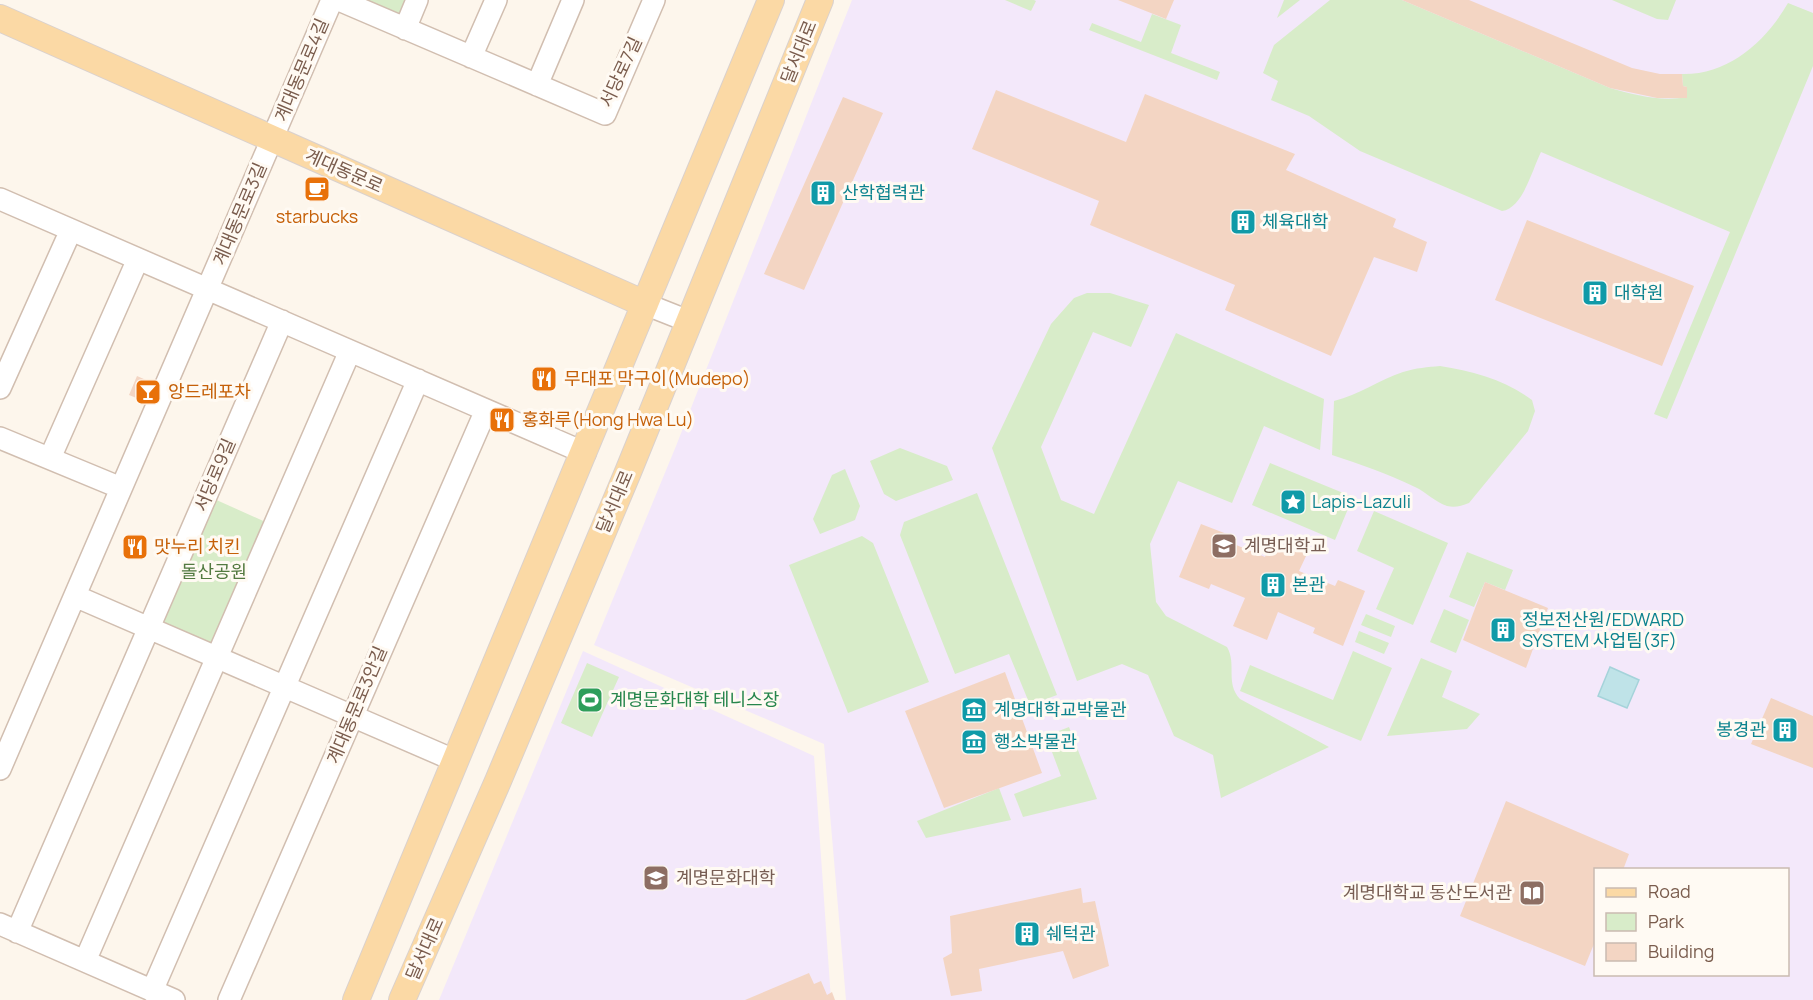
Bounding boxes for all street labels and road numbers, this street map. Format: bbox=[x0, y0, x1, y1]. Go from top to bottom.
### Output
street label: 계대동문로4길 bbox=[269, 14, 334, 125]
street label: 달서대로 bbox=[775, 16, 822, 87]
street label: 서당로7길 bbox=[593, 32, 647, 111]
street label: 계대동문로 bbox=[302, 142, 387, 198]
street label: 계대동문로3길 bbox=[207, 159, 271, 269]
street label: 서당로9길 bbox=[188, 434, 240, 515]
street label: 달서대로 bbox=[590, 466, 638, 537]
street label: 계대동문로3안길 bbox=[320, 642, 392, 767]
street label: 달서대로 bbox=[400, 913, 449, 984]

